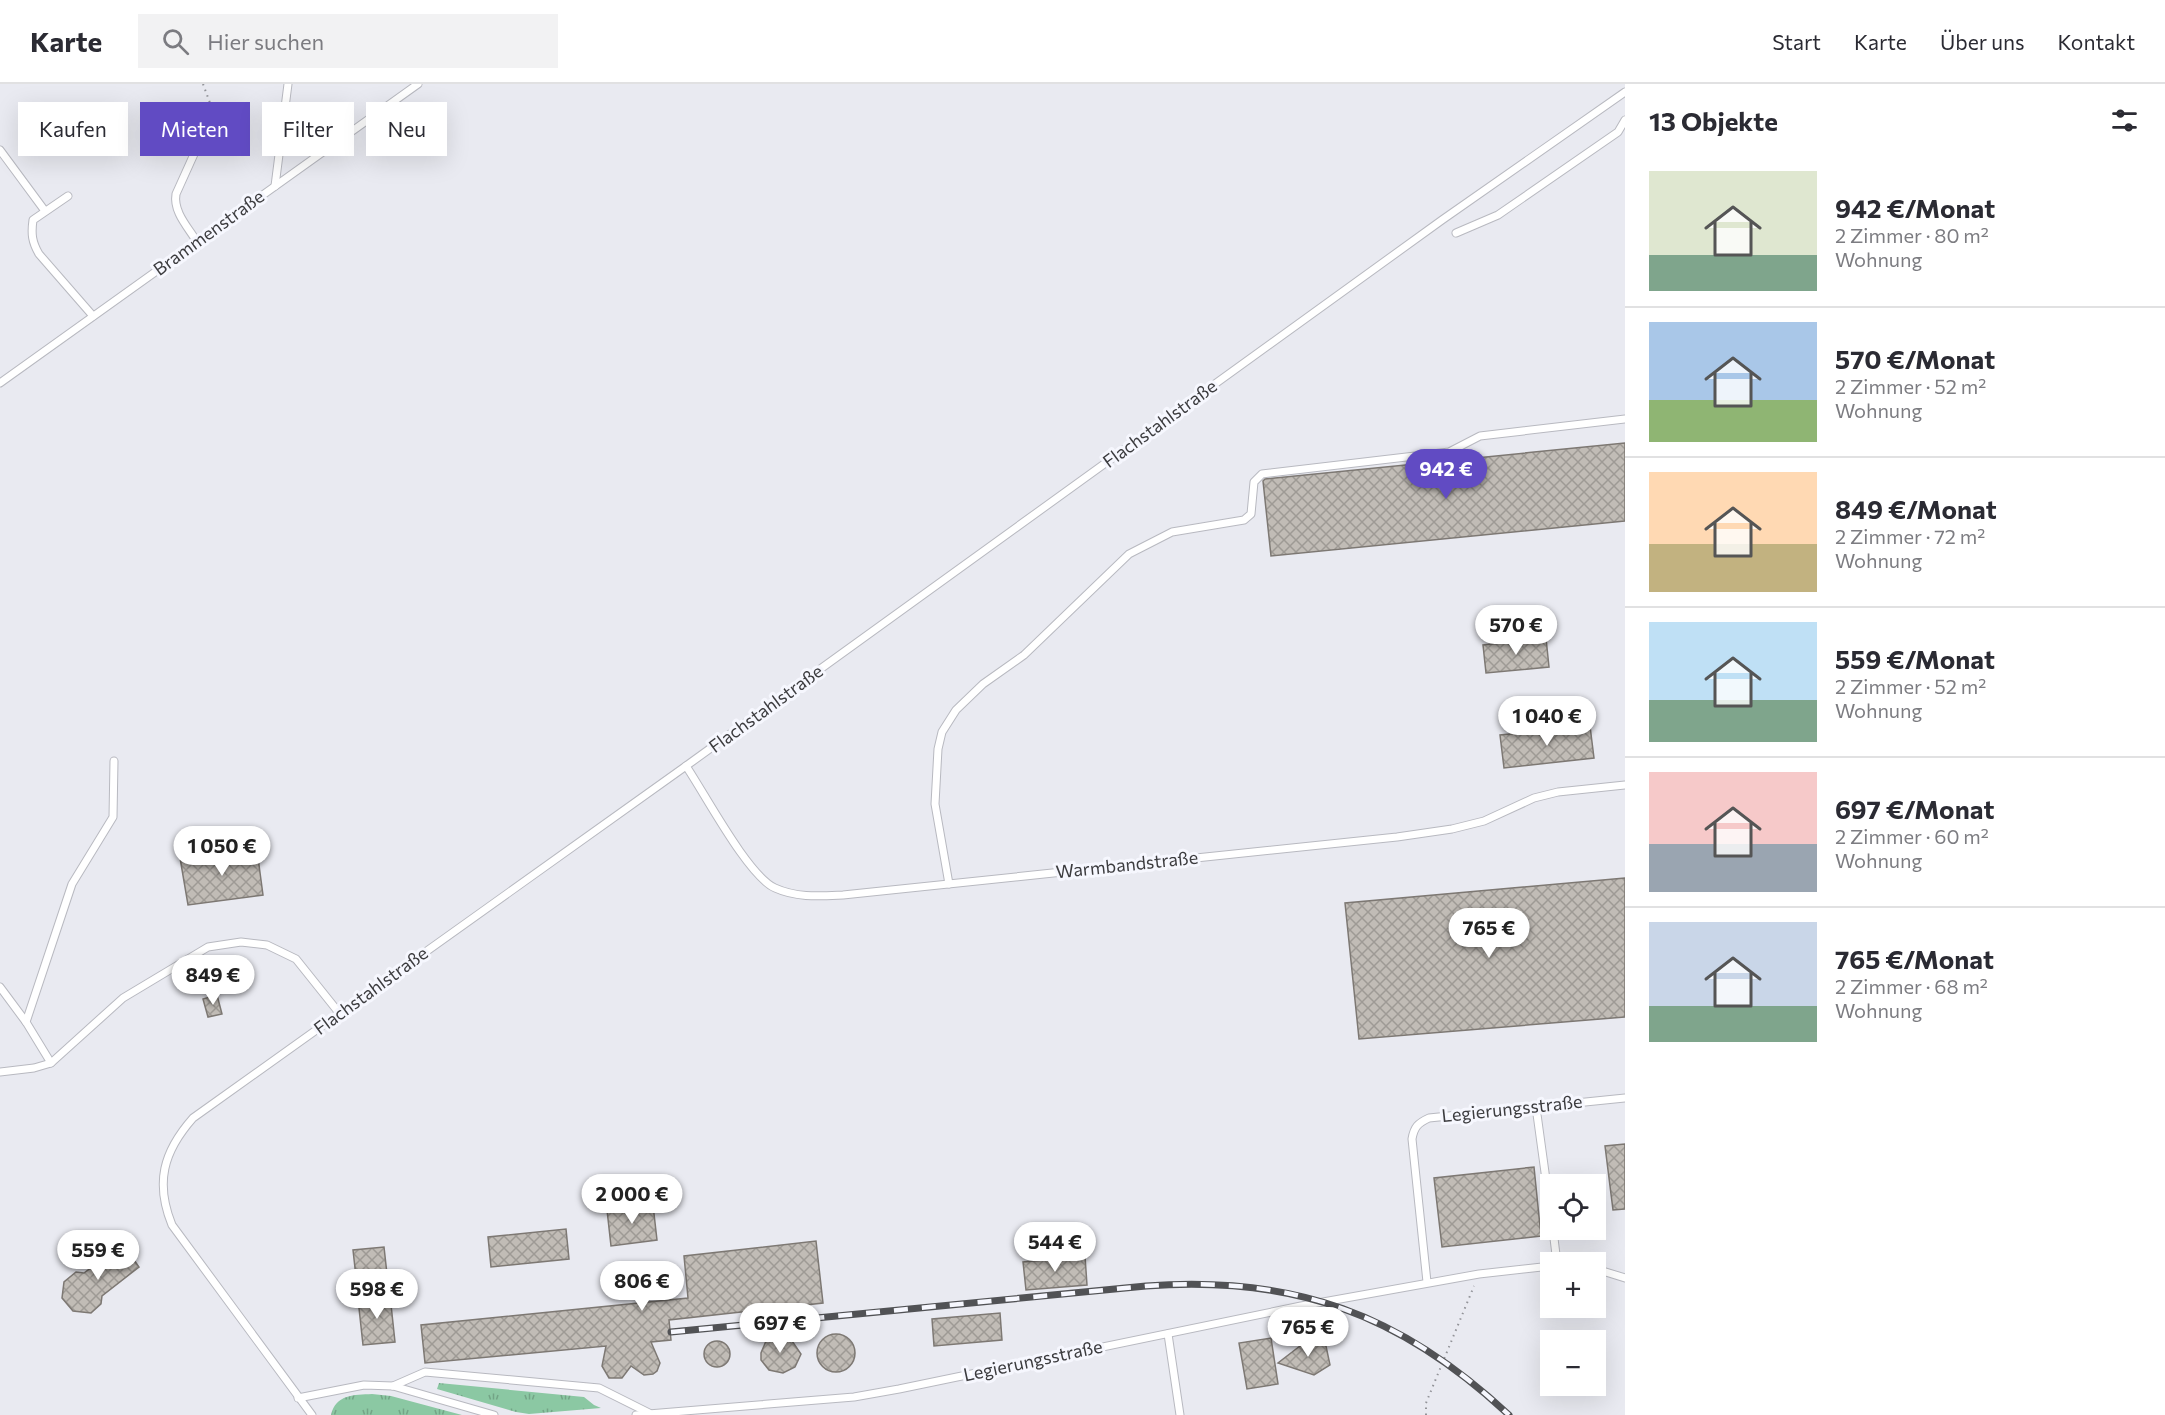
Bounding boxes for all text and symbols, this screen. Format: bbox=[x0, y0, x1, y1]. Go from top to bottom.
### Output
search box bbox=[138, 14, 558, 68]
text: Karte bbox=[30, 24, 102, 58]
icon: search bbox=[159, 25, 192, 58]
text: Hier suchen bbox=[207, 28, 324, 55]
text: Start bbox=[1772, 29, 1821, 54]
text: Karte bbox=[1854, 29, 1907, 54]
text: Über uns bbox=[1940, 29, 2024, 54]
text: Kontakt bbox=[2057, 29, 2135, 54]
chip: Kaufen bbox=[18, 102, 128, 156]
chip: Mieten bbox=[140, 102, 250, 156]
chip: Filter bbox=[262, 102, 354, 156]
chip: Neu bbox=[366, 102, 447, 156]
icon: filters bbox=[2108, 104, 2141, 137]
text: 13 Objekte bbox=[1649, 105, 1778, 136]
street label: Brammenstraße bbox=[149, 185, 268, 280]
text: 942 €/Monat bbox=[1835, 192, 1995, 223]
icon: home bbox=[1697, 195, 1769, 267]
text: 2 Zimmer · 80 m² bbox=[1835, 223, 1989, 247]
text: Wohnung bbox=[1835, 247, 1922, 271]
text: 570 €/Monat bbox=[1835, 343, 1995, 374]
icon: home bbox=[1697, 346, 1769, 418]
street label: Flachstahlstraße bbox=[1098, 374, 1221, 472]
text: 2 Zimmer · 52 m² bbox=[1835, 374, 1986, 398]
text: Wohnung bbox=[1835, 398, 1922, 422]
pin: 942 € bbox=[1404, 449, 1488, 500]
text: 942 € bbox=[1419, 456, 1473, 480]
text: 849 €/Monat bbox=[1835, 493, 1997, 524]
icon: home bbox=[1697, 496, 1769, 568]
text: 2 Zimmer · 72 m² bbox=[1835, 524, 1985, 548]
text: Wohnung bbox=[1835, 548, 1922, 572]
pin: 570 € bbox=[1474, 605, 1558, 656]
text: 570 € bbox=[1489, 612, 1543, 636]
text: 559 €/Monat bbox=[1835, 643, 1995, 674]
icon: home bbox=[1697, 646, 1769, 718]
street label: Flachstahlstraße bbox=[704, 659, 827, 757]
text: 2 Zimmer · 52 m² bbox=[1835, 674, 1986, 698]
pin: 1 040 € bbox=[1492, 696, 1602, 747]
text: Wohnung bbox=[1835, 698, 1922, 722]
text: 1 040 € bbox=[1512, 703, 1582, 727]
text: 697 €/Monat bbox=[1835, 793, 1994, 824]
icon: home bbox=[1697, 796, 1769, 868]
text: 2 Zimmer · 60 m² bbox=[1835, 824, 1989, 848]
pin: 1 050 € bbox=[167, 826, 277, 877]
text: 1 050 € bbox=[187, 833, 257, 857]
street label: Warmbandstraße bbox=[1055, 846, 1199, 882]
text: Wohnung bbox=[1835, 848, 1922, 872]
pin: 765 € bbox=[1447, 908, 1531, 959]
text: 765 € bbox=[1463, 915, 1515, 939]
street label: Flachstahlstraße bbox=[309, 941, 432, 1039]
text: 765 €/Monat bbox=[1835, 943, 1994, 974]
icon: home bbox=[1697, 946, 1769, 1018]
pin: 849 € bbox=[171, 955, 255, 1006]
text: 849 € bbox=[186, 962, 240, 986]
text: 2 Zimmer · 68 m² bbox=[1835, 974, 1988, 998]
text: Wohnung bbox=[1835, 998, 1922, 1022]
street label: Legierungsstraße bbox=[1440, 1090, 1583, 1126]
pin: 2 000 € bbox=[577, 1174, 687, 1225]
map controls bbox=[1540, 1174, 1606, 1396]
button: locate bbox=[1540, 1174, 1606, 1240]
text: 2 000 € bbox=[596, 1181, 668, 1205]
pin: 544 € bbox=[1013, 1222, 1097, 1273]
text: 544 € bbox=[1028, 1229, 1082, 1253]
pin: 559 € bbox=[56, 1230, 140, 1281]
text: 559 € bbox=[71, 1237, 125, 1261]
button: + bbox=[1540, 1252, 1606, 1318]
pin: 806 € bbox=[600, 1261, 684, 1312]
text: 806 € bbox=[614, 1268, 670, 1292]
pin: 598 € bbox=[335, 1269, 419, 1320]
text: 598 € bbox=[350, 1276, 404, 1300]
pin: 697 € bbox=[738, 1303, 822, 1354]
pin: 765 € bbox=[1266, 1307, 1350, 1358]
text: 697 € bbox=[753, 1310, 807, 1334]
text: 765 € bbox=[1282, 1314, 1334, 1338]
button: − bbox=[1540, 1330, 1606, 1396]
street label: Legierungsstraße bbox=[961, 1335, 1104, 1385]

